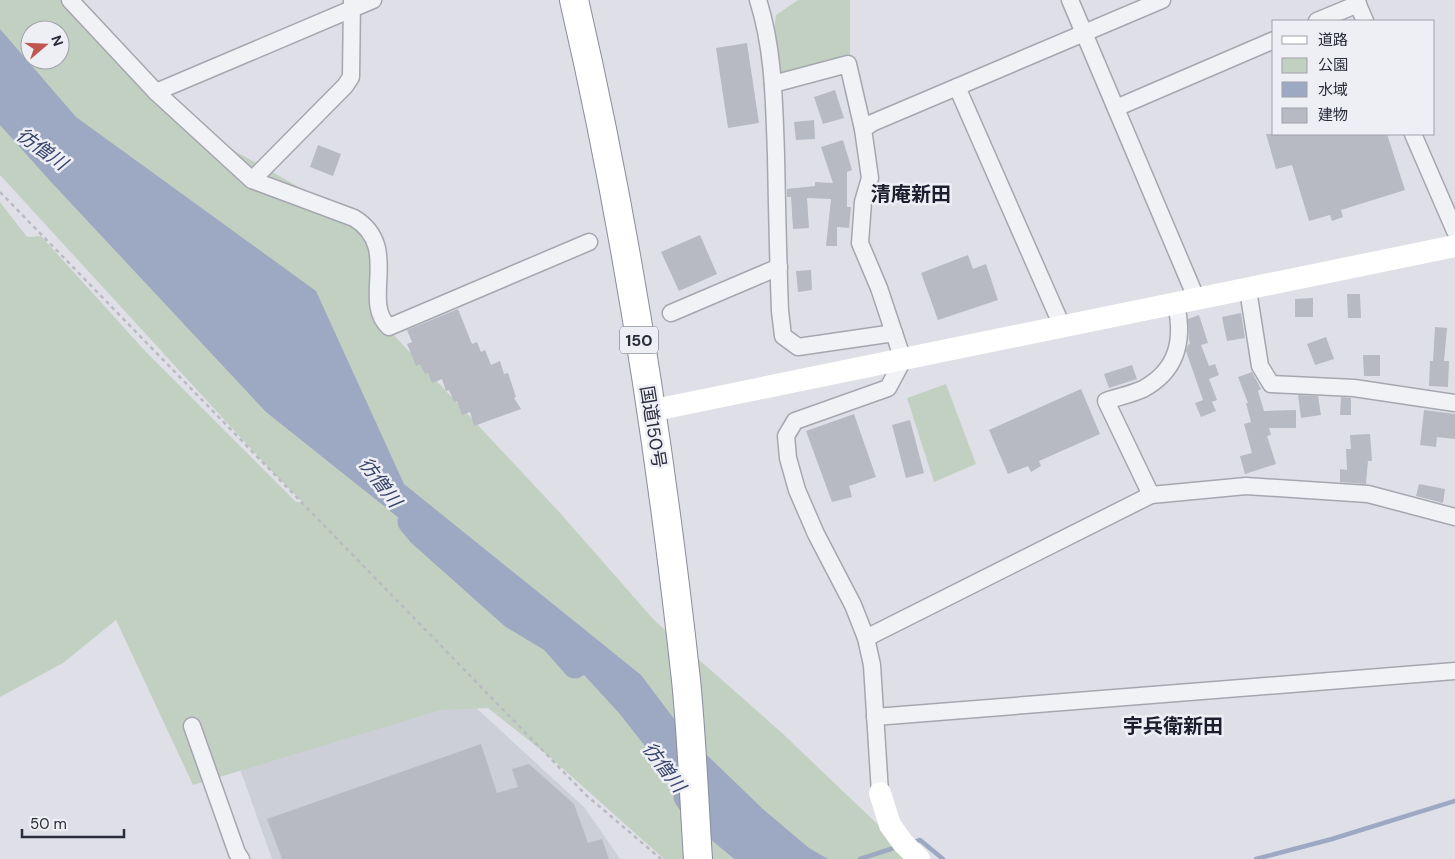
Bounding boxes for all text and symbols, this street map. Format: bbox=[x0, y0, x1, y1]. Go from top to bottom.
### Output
north arrow bbox=[20, 20, 70, 70]
legend bbox=[1272, 20, 1435, 135]
text: 道路 bbox=[1318, 30, 1348, 50]
text: N bbox=[47, 33, 67, 49]
text: 公園 bbox=[1318, 55, 1348, 75]
text: 水域 bbox=[1318, 80, 1348, 100]
text: 建物 bbox=[1318, 105, 1348, 125]
water label: 彷僧川 bbox=[12, 122, 74, 177]
district label: 清庵新田 bbox=[871, 181, 951, 207]
road number: 150 bbox=[620, 326, 658, 354]
street label: 国道150号 bbox=[635, 384, 671, 470]
water label: 彷僧川 bbox=[353, 452, 408, 514]
district label: 宇兵衛新田 bbox=[1123, 713, 1223, 739]
water label: 彷僧川 bbox=[637, 737, 692, 799]
scale bar bbox=[22, 806, 125, 838]
text: 50 m bbox=[30, 814, 67, 834]

